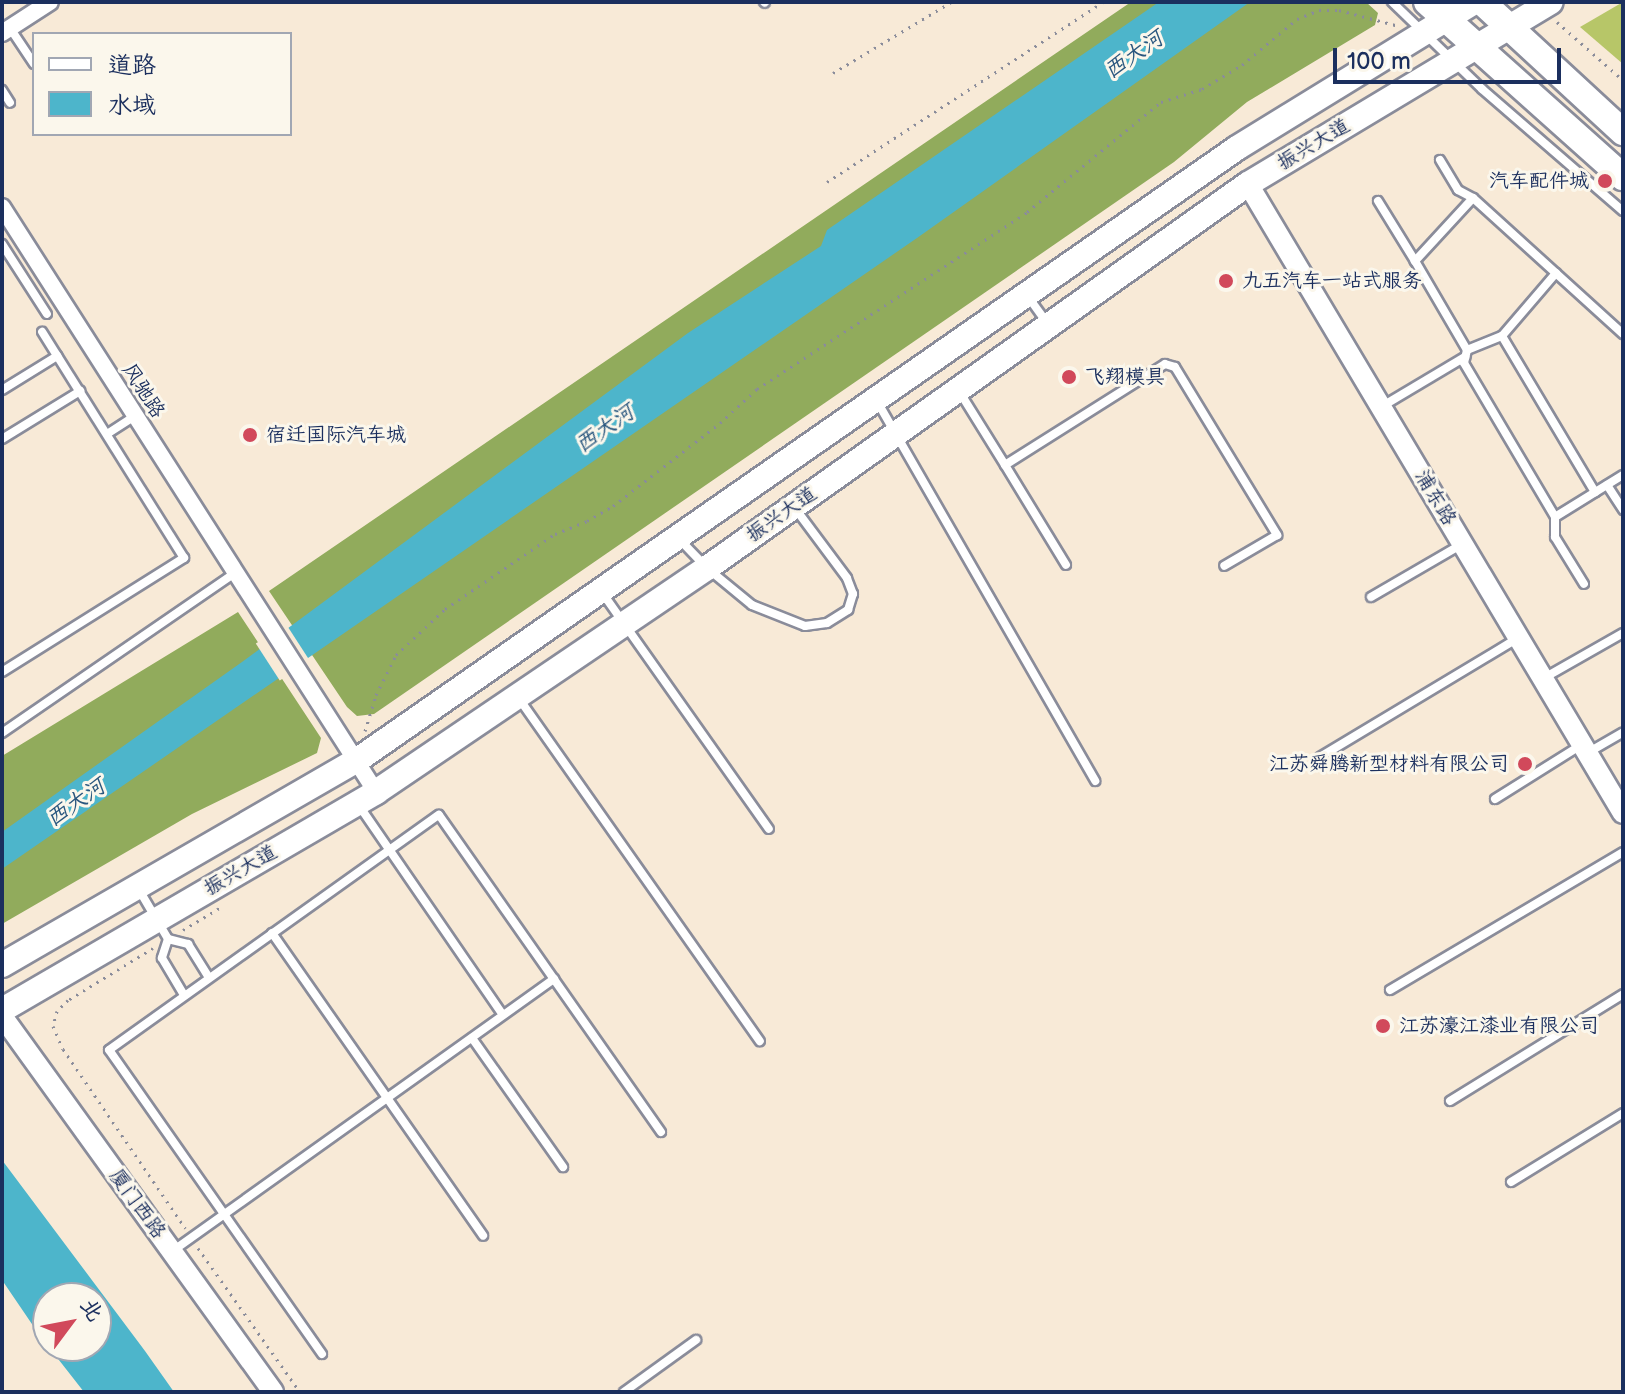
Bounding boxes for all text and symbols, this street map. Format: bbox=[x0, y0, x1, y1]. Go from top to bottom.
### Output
water label: 西大河 bbox=[1099, 25, 1169, 85]
legend bbox=[32, 32, 292, 136]
scale bar bbox=[1337, 32, 1565, 82]
text: 100 m bbox=[1347, 47, 1411, 76]
text: 道路 bbox=[108, 51, 156, 80]
text: 水域 bbox=[108, 91, 156, 120]
street label: 振兴大道 bbox=[1274, 114, 1354, 176]
place label: 汽车配件城 bbox=[1489, 169, 1589, 193]
marker: 汽车配件城 bbox=[1596, 172, 1614, 190]
place label: 九五汽车一站式服务 bbox=[1242, 269, 1422, 293]
marker: 九五汽车一站式服务 bbox=[1217, 272, 1235, 290]
street label: 风驰路 bbox=[117, 359, 169, 423]
place label: 飞翔模具 bbox=[1085, 365, 1165, 389]
marker: 飞翔模具 bbox=[1060, 368, 1078, 386]
water label: 西大河 bbox=[570, 399, 640, 459]
place label: 宿迁国际汽车城 bbox=[266, 423, 406, 447]
marker: 宿迁国际汽车城 bbox=[241, 426, 259, 444]
street label: 浦东路 bbox=[1409, 466, 1461, 530]
street label: 振兴大道 bbox=[742, 482, 822, 548]
place label: 江苏舜腾新型材料有限公司 bbox=[1269, 752, 1509, 776]
marker: 江苏舜腾新型材料有限公司 bbox=[1516, 755, 1534, 773]
water label: 西大河 bbox=[41, 773, 111, 833]
street label: 振兴大道 bbox=[200, 841, 282, 901]
place label: 江苏濠江漆业有限公司 bbox=[1399, 1014, 1599, 1038]
marker: 江苏濠江漆业有限公司 bbox=[1374, 1017, 1392, 1035]
street label: 厦门西路 bbox=[104, 1165, 170, 1243]
north arrow bbox=[32, 1282, 112, 1362]
text: 北 bbox=[74, 1294, 108, 1327]

